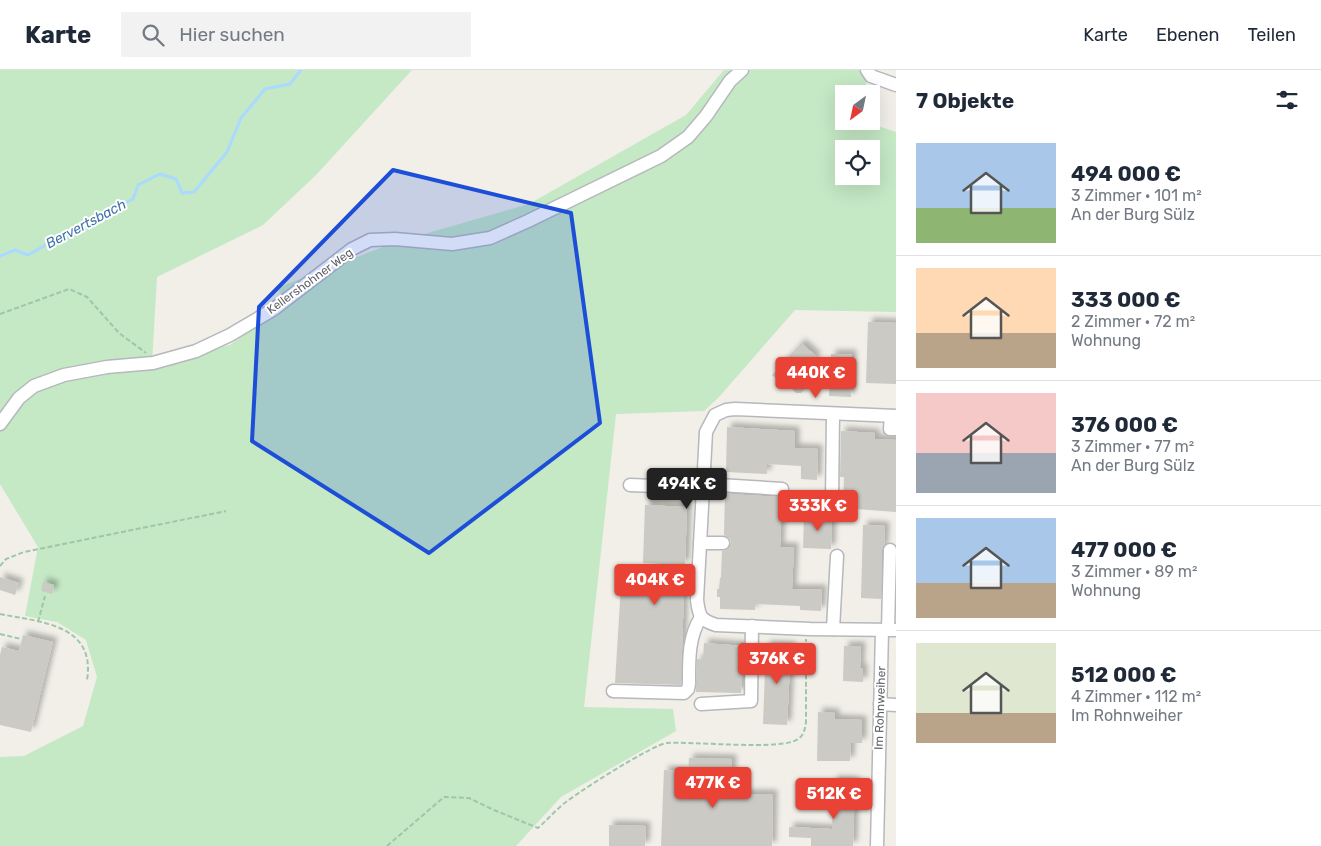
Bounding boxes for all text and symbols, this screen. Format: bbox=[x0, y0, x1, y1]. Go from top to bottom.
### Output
search box bbox=[121, 12, 471, 57]
text: Karte bbox=[25, 21, 91, 49]
icon: search bbox=[139, 21, 167, 49]
text: Hier suchen bbox=[179, 23, 285, 46]
text: Karte bbox=[1083, 24, 1128, 46]
text: Ebenen bbox=[1156, 24, 1220, 46]
text: Teilen bbox=[1248, 24, 1296, 46]
north arrow bbox=[835, 85, 880, 130]
map controls bbox=[835, 85, 880, 185]
icon: filters bbox=[1273, 86, 1301, 114]
text: 7 Objekte bbox=[916, 88, 1014, 113]
button: locate bbox=[835, 140, 880, 185]
text: 494 000 € bbox=[1071, 161, 1181, 186]
icon: home bbox=[956, 163, 1016, 223]
text: 3 Zimmer · 101 m² bbox=[1071, 186, 1202, 205]
water label: Bervertsbach bbox=[43, 196, 129, 252]
text: An der Burg Sülz bbox=[1071, 205, 1195, 224]
street label: Kellershohner Weg bbox=[264, 245, 356, 317]
text: 333 000 € bbox=[1071, 287, 1181, 312]
icon: home bbox=[956, 288, 1016, 348]
text: 2 Zimmer · 72 m² bbox=[1071, 312, 1195, 331]
text: Wohnung bbox=[1071, 331, 1141, 350]
pin: 440K € bbox=[775, 356, 857, 399]
text: 440K € bbox=[786, 363, 846, 382]
text: 376 000 € bbox=[1071, 412, 1178, 437]
icon: home bbox=[956, 413, 1016, 473]
text: 3 Zimmer · 77 m² bbox=[1071, 437, 1194, 456]
text: An der Burg Sülz bbox=[1071, 456, 1195, 475]
pin: 494K € bbox=[646, 468, 728, 510]
text: 494K € bbox=[658, 474, 716, 493]
pin: 333K € bbox=[777, 490, 859, 532]
text: 333K € bbox=[789, 496, 847, 515]
text: 477 000 € bbox=[1071, 537, 1177, 562]
icon: home bbox=[956, 538, 1016, 598]
text: 3 Zimmer · 89 m² bbox=[1071, 562, 1198, 581]
pin: 404K € bbox=[614, 564, 696, 606]
text: 404K € bbox=[625, 570, 685, 589]
text: Wohnung bbox=[1071, 581, 1141, 600]
pin: 376K € bbox=[736, 642, 818, 685]
text: 376K € bbox=[749, 649, 805, 668]
text: 512 000 € bbox=[1071, 662, 1177, 687]
icon: home bbox=[956, 663, 1016, 723]
street label: Im Rohnweiher bbox=[872, 665, 888, 750]
text: 4 Zimmer · 112 m² bbox=[1071, 687, 1201, 706]
text: Im Rohnweiher bbox=[1071, 706, 1183, 725]
pin: 477K € bbox=[672, 766, 754, 809]
text: 477K € bbox=[685, 773, 741, 792]
pin: 512K € bbox=[793, 778, 875, 820]
text: 512K € bbox=[806, 784, 862, 803]

